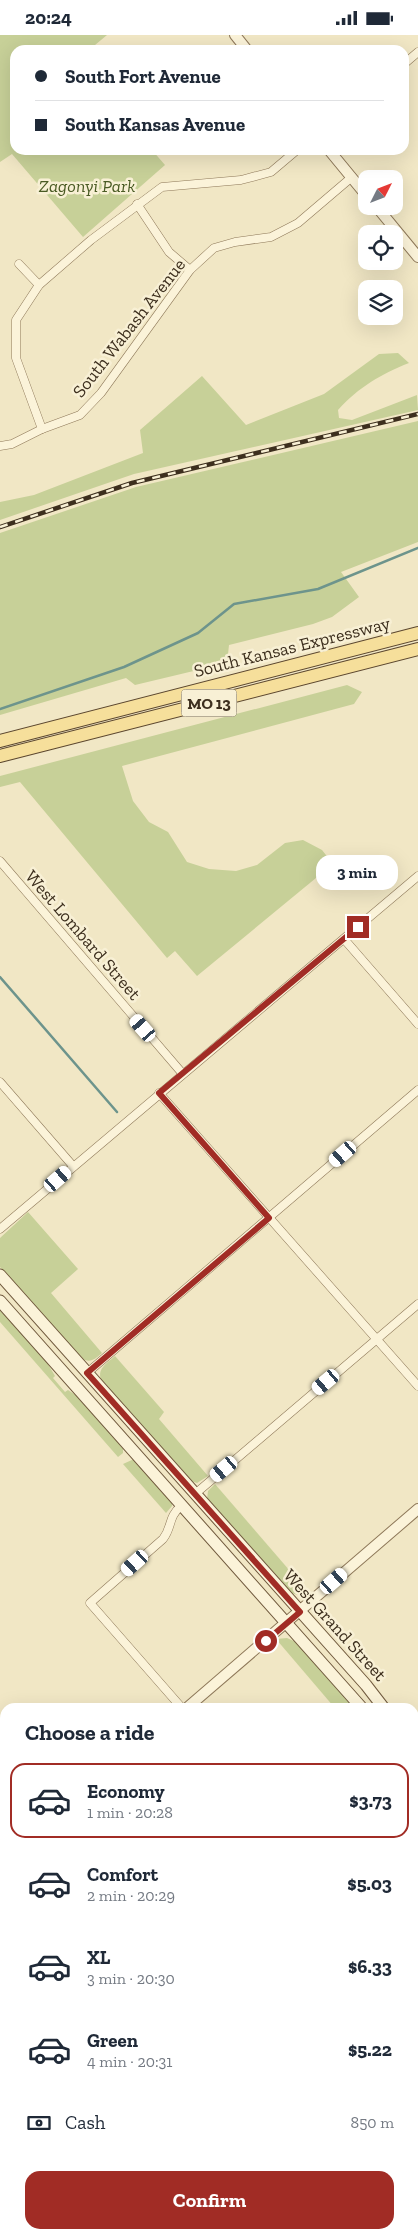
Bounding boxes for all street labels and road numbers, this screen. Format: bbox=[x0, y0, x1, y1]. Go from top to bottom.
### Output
street label: South Wabash Avenue bbox=[68, 254, 190, 402]
street label: South Kansas Expressway bbox=[192, 612, 393, 682]
road number: MO 13 bbox=[182, 689, 236, 716]
street label: West Lombard Street bbox=[21, 866, 146, 1005]
street label: West Grand Street bbox=[279, 1564, 391, 1686]

